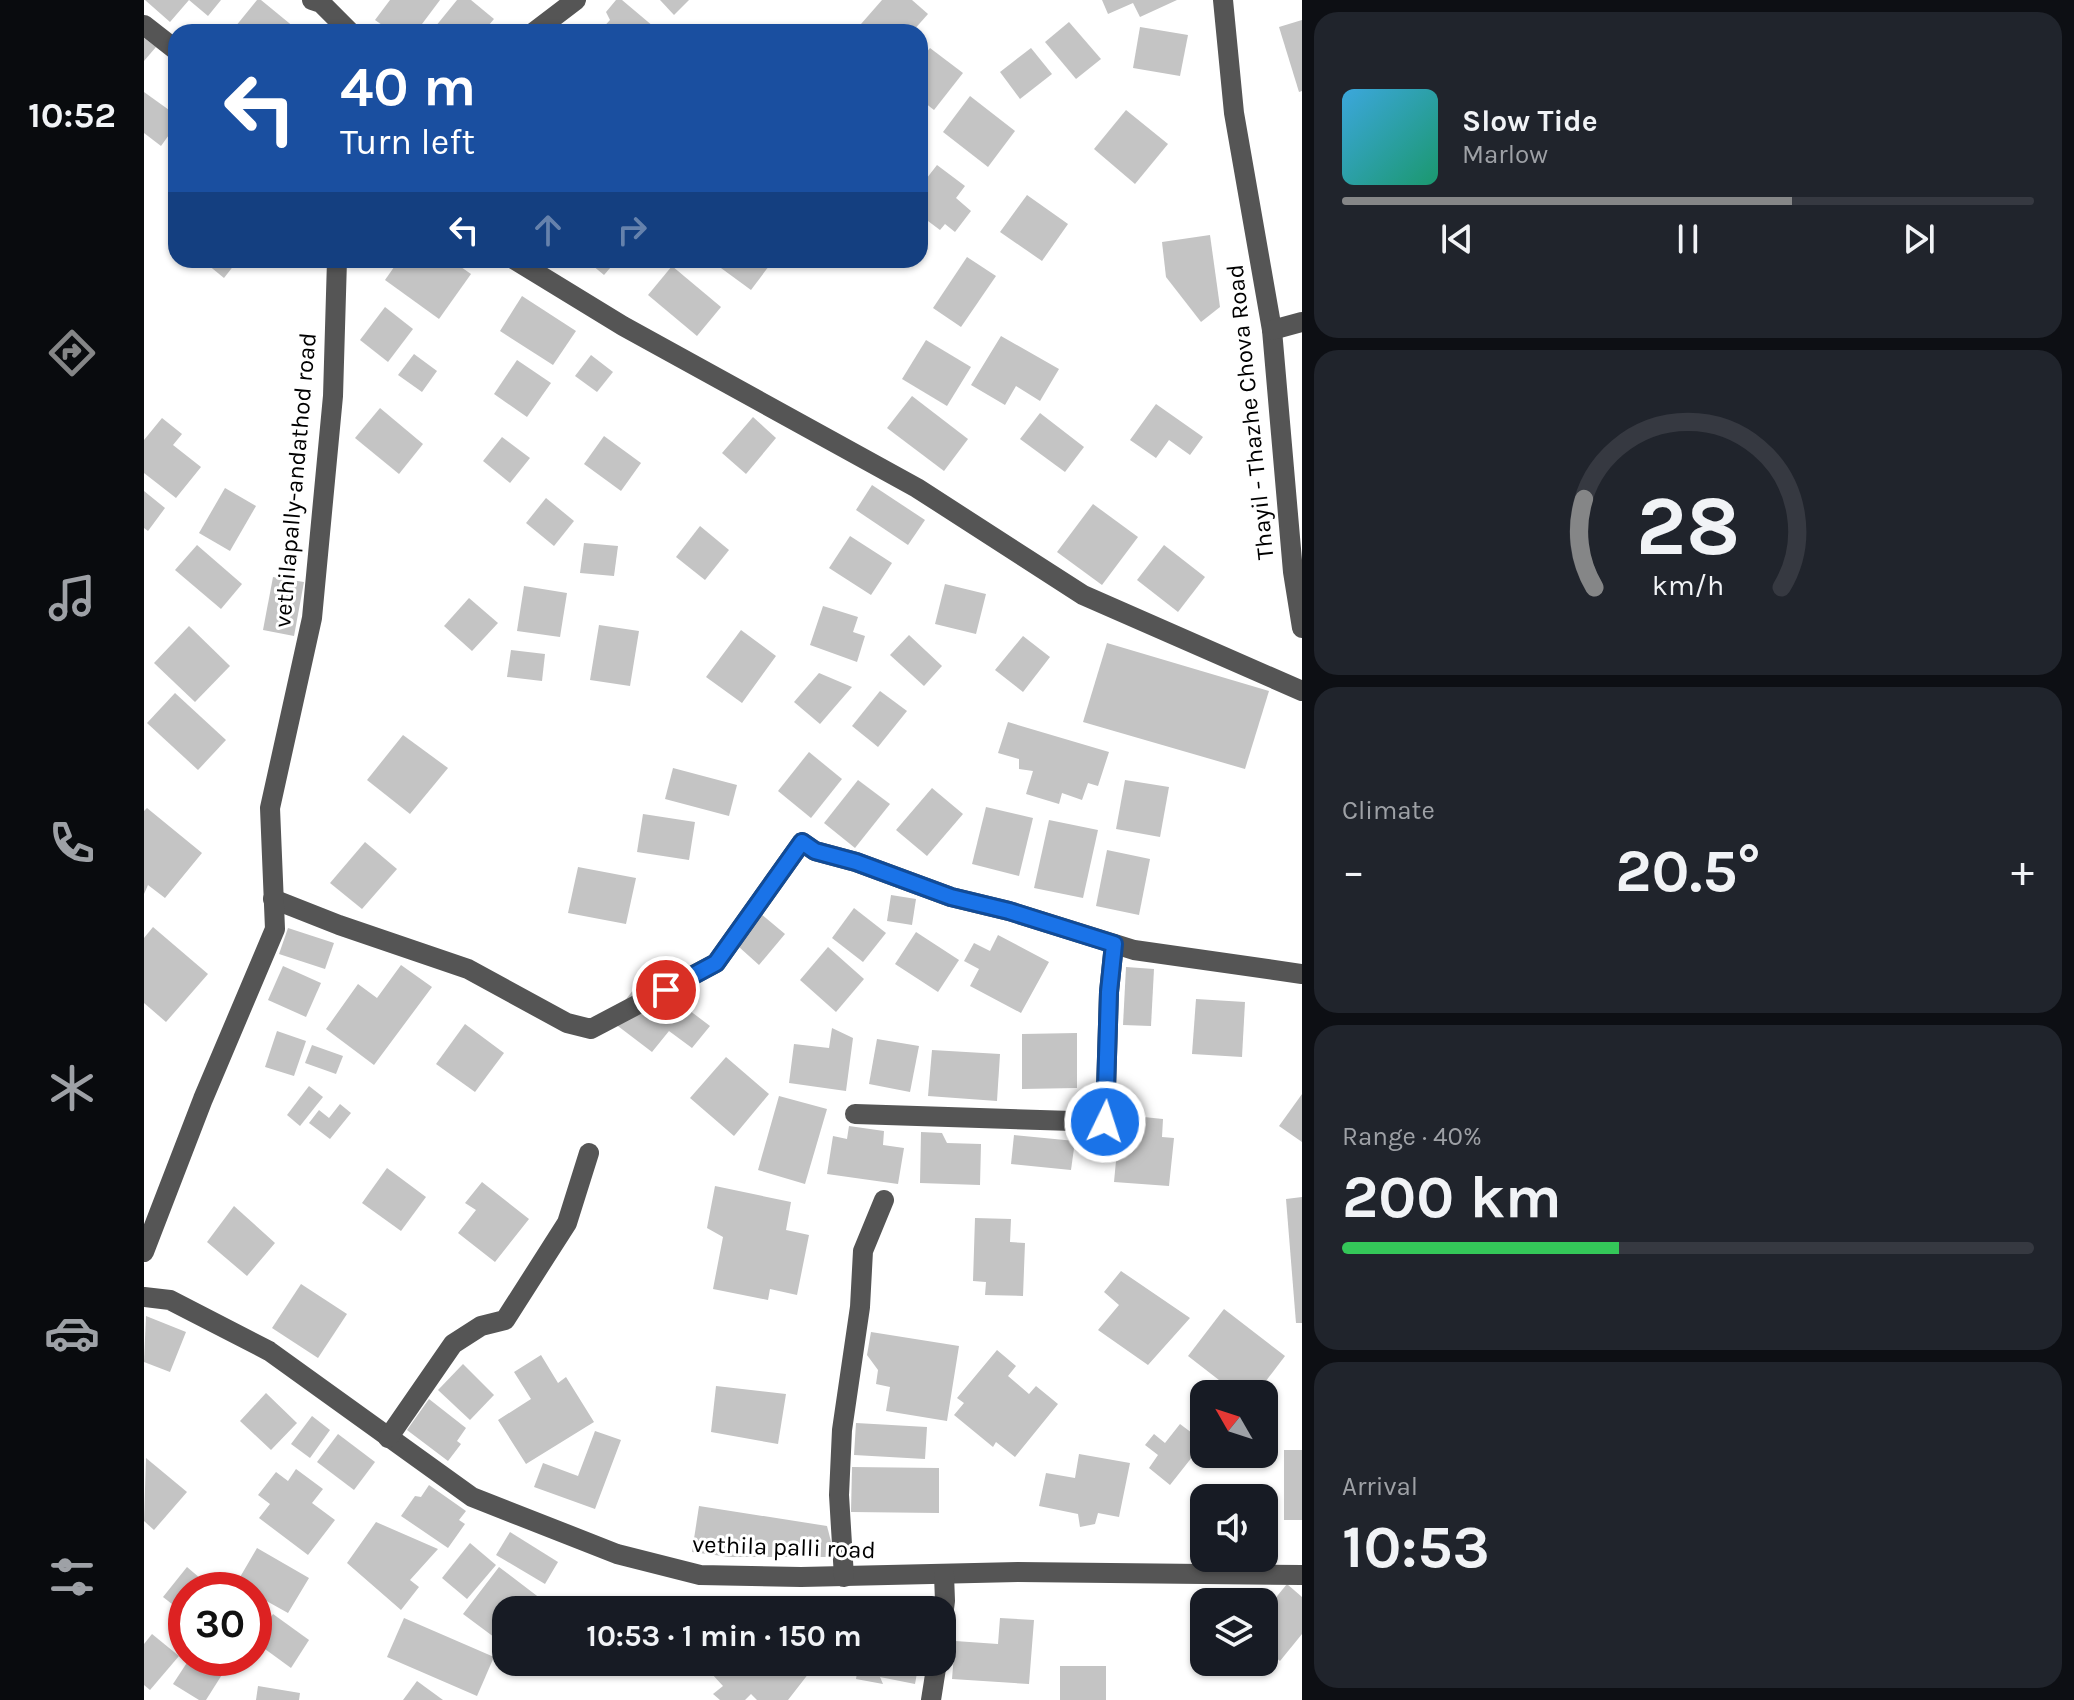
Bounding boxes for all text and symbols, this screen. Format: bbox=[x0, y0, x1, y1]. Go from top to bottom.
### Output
text: 40 m bbox=[340, 54, 476, 119]
icon: left bbox=[208, 56, 312, 160]
text: 10:52 bbox=[28, 94, 116, 136]
text: Slow Tide bbox=[1462, 103, 1598, 139]
text: Turn left bbox=[340, 121, 475, 163]
text: Marlow bbox=[1462, 139, 1548, 170]
icon: left bbox=[442, 208, 486, 252]
icon: ahead bbox=[526, 208, 570, 252]
icon: right bbox=[610, 208, 654, 252]
icon: previous bbox=[1435, 217, 1479, 261]
icon: pause bbox=[1666, 217, 1710, 261]
icon: next bbox=[1897, 217, 1941, 261]
street label: Thayil - Thazhe Chova Road bbox=[1221, 263, 1279, 561]
icon: directions bbox=[44, 325, 100, 381]
street label: vethilapally-andathod road bbox=[268, 331, 322, 629]
text: 28 bbox=[1636, 478, 1740, 575]
icon: music bbox=[44, 570, 100, 626]
text: km/h bbox=[1652, 570, 1724, 603]
text: Climate bbox=[1342, 795, 1435, 826]
icon: phone bbox=[44, 815, 100, 871]
text: 20.5° bbox=[1615, 836, 1761, 906]
text: − bbox=[1342, 846, 1365, 897]
text: + bbox=[2011, 846, 2034, 897]
pin bbox=[632, 956, 700, 1024]
icon: arrive bbox=[644, 968, 688, 1012]
icon: climate bbox=[44, 1060, 100, 1116]
position arrow bbox=[1063, 1080, 1147, 1164]
text: Range · 40% bbox=[1342, 1121, 1482, 1152]
text: 200 km bbox=[1342, 1162, 1562, 1232]
icon: car bbox=[44, 1305, 100, 1361]
north arrow bbox=[1190, 1380, 1278, 1468]
map controls bbox=[1190, 1380, 1278, 1676]
text: Arrival bbox=[1342, 1471, 1418, 1502]
button: sound bbox=[1190, 1484, 1278, 1572]
text: 10:53 bbox=[1342, 1512, 1490, 1582]
street label: vethila palli road bbox=[692, 1530, 876, 1564]
icon: filters bbox=[44, 1549, 100, 1605]
speed limit sign: 30 bbox=[168, 1572, 272, 1676]
button: layers bbox=[1190, 1588, 1278, 1676]
text: 10:53 · 1 min · 150 m bbox=[586, 1618, 862, 1654]

